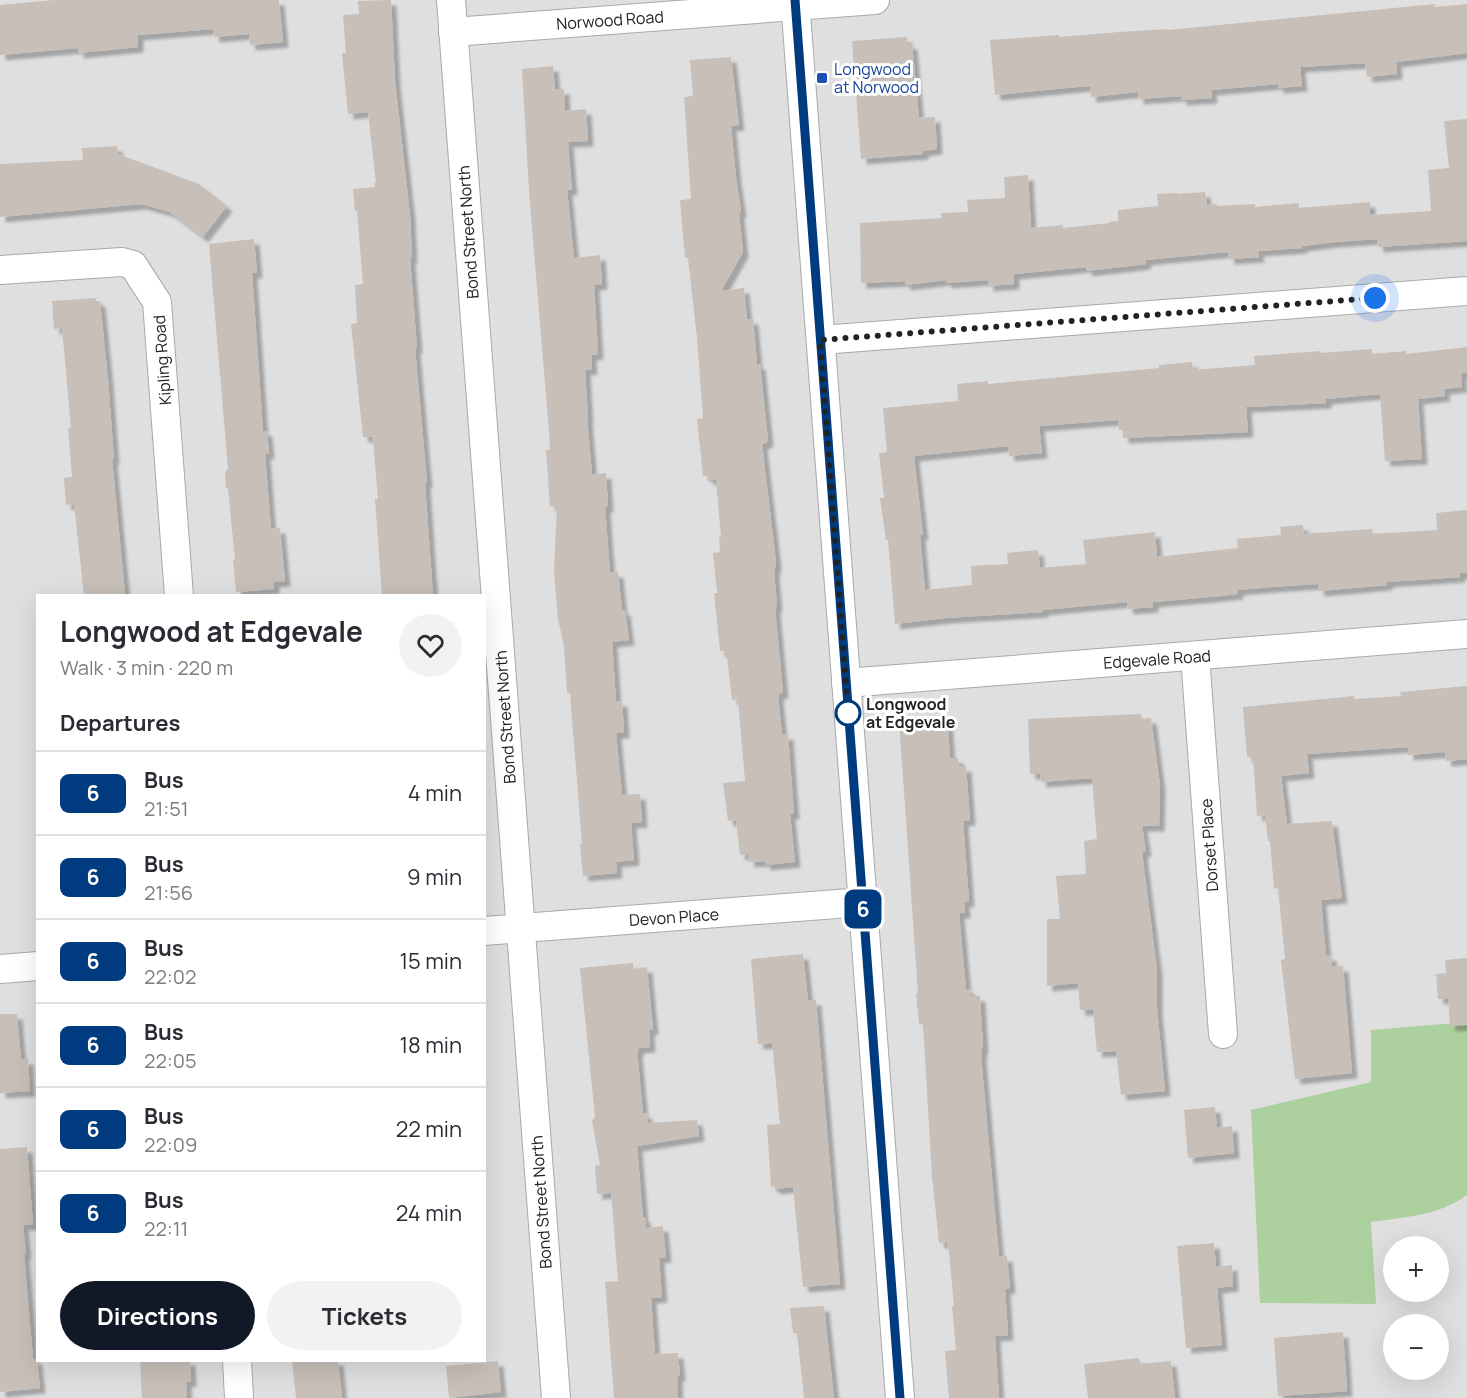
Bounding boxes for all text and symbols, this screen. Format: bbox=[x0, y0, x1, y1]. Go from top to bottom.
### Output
street label: Norwood Road bbox=[556, 5, 664, 35]
place label: Longwood at Norwood bbox=[834, 58, 919, 98]
marker: Longwood at Norwood bbox=[815, 71, 829, 85]
street label: Bond Street North bbox=[452, 165, 484, 299]
your location bbox=[1360, 283, 1390, 313]
street label: Kipling Road bbox=[148, 314, 176, 406]
text: Longwood at Edgevale bbox=[60, 612, 363, 650]
button: heart bbox=[399, 614, 462, 677]
street label: Edgevale Road bbox=[1102, 644, 1212, 674]
street label: Bond Street North bbox=[489, 650, 521, 784]
text: Walk · 3 min · 220 m bbox=[60, 654, 233, 681]
place label: Longwood at Edgevale bbox=[866, 693, 956, 733]
marker: Longwood at Edgevale bbox=[835, 700, 861, 726]
text: Departures bbox=[60, 708, 180, 738]
text: Bus bbox=[144, 765, 184, 795]
text: 4 min bbox=[408, 778, 462, 808]
text: 6 bbox=[86, 779, 100, 807]
text: 21:51 bbox=[144, 795, 189, 822]
street label: Dorset Place bbox=[1195, 798, 1223, 892]
text: Bus bbox=[144, 849, 184, 879]
text: 9 min bbox=[407, 862, 462, 892]
text: 6 bbox=[86, 863, 100, 891]
text: 21:56 bbox=[144, 879, 193, 906]
line badge: 6 bbox=[844, 890, 882, 928]
text: 6 bbox=[856, 895, 870, 923]
street label: Devon Place bbox=[628, 903, 720, 931]
text: Bus bbox=[144, 933, 184, 963]
text: 15 min bbox=[399, 946, 462, 976]
text: 6 bbox=[86, 947, 100, 975]
text: 22:02 bbox=[144, 963, 196, 990]
text: Bus bbox=[144, 1017, 184, 1047]
text: 18 min bbox=[399, 1030, 462, 1060]
text: 6 bbox=[86, 1031, 100, 1059]
text: 22:05 bbox=[144, 1047, 197, 1074]
text: Bus bbox=[144, 1101, 184, 1131]
text: 22 min bbox=[396, 1114, 462, 1144]
text: 6 bbox=[86, 1115, 100, 1143]
text: 22:09 bbox=[144, 1131, 197, 1158]
street label: Bond Street North bbox=[525, 1135, 557, 1269]
text: Bus bbox=[144, 1185, 184, 1215]
text: 24 min bbox=[396, 1198, 462, 1228]
text: 6 bbox=[86, 1199, 100, 1227]
text: 22:11 bbox=[144, 1215, 188, 1242]
map controls bbox=[1383, 1236, 1449, 1380]
button: + bbox=[1383, 1236, 1449, 1302]
button: Directions bbox=[60, 1281, 255, 1350]
button: Tickets bbox=[267, 1281, 462, 1350]
button: − bbox=[1383, 1314, 1449, 1380]

